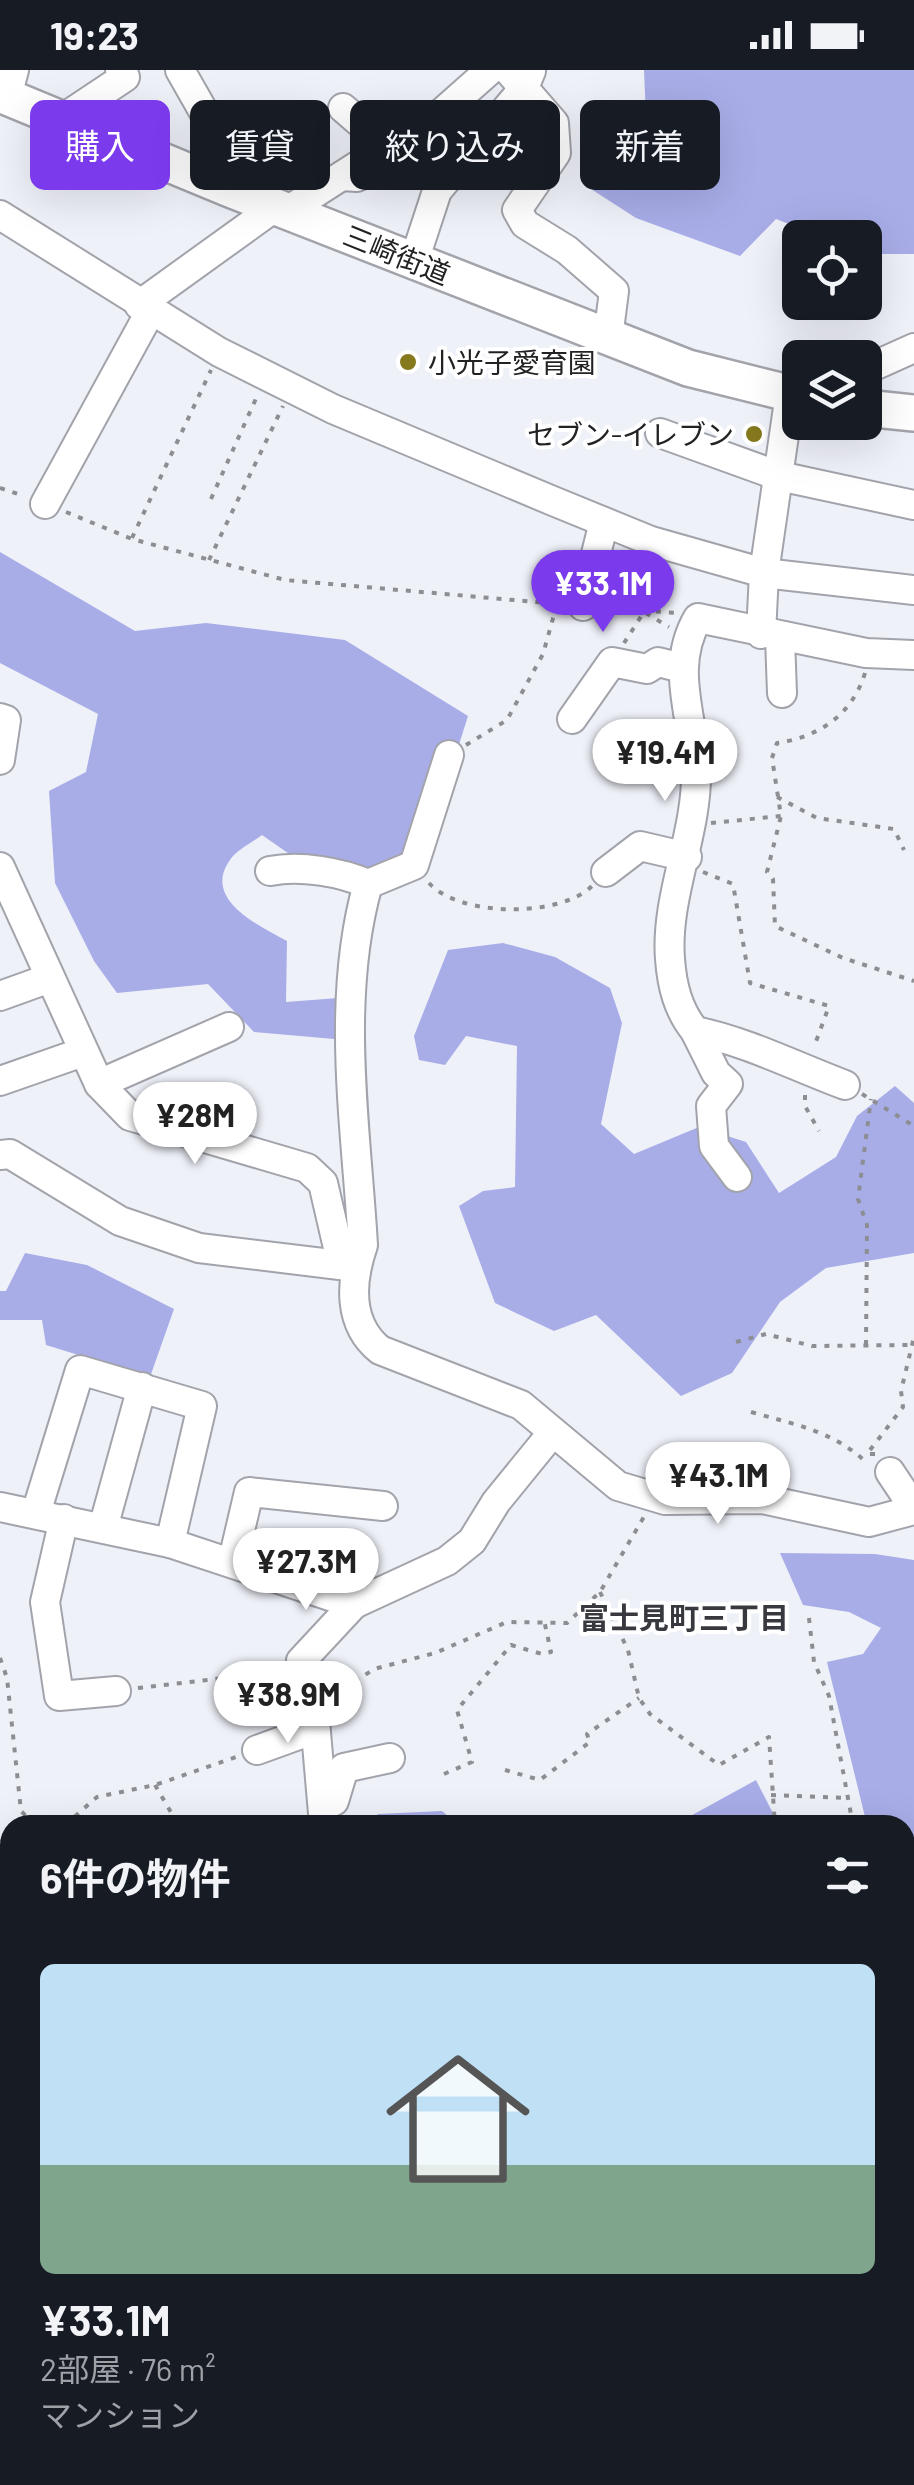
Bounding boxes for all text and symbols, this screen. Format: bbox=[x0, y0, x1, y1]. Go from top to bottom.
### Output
text: 19:23 bbox=[50, 12, 139, 58]
chip: 購入 bbox=[30, 100, 170, 190]
chip: 賃貸 bbox=[190, 100, 330, 190]
chip: 絞り込み bbox=[350, 100, 560, 190]
chip: 新着 bbox=[580, 100, 720, 190]
street label: 三崎街道 bbox=[339, 217, 455, 291]
map controls bbox=[782, 220, 882, 440]
button: locate bbox=[782, 220, 882, 320]
button: layers bbox=[782, 340, 882, 440]
place label: 小光子愛育園 bbox=[428, 345, 596, 379]
marker: 小光子愛育園 bbox=[397, 351, 419, 373]
place label: セブン-イレブン bbox=[527, 417, 734, 451]
marker: セブン-イレブン bbox=[743, 423, 765, 445]
pin: ¥33.1M bbox=[522, 550, 684, 635]
text: ¥33.1M bbox=[553, 563, 653, 601]
pin: ¥19.4M bbox=[584, 719, 746, 804]
text: ¥19.4M bbox=[614, 732, 716, 770]
pin: ¥28M bbox=[136, 1082, 254, 1167]
text: ¥28M bbox=[155, 1095, 235, 1133]
pin: ¥43.1M bbox=[637, 1442, 799, 1527]
text: ¥43.1M bbox=[667, 1455, 769, 1493]
pin: ¥27.3M bbox=[225, 1528, 387, 1613]
text: ¥27.3M bbox=[255, 1541, 357, 1579]
district label: 富士見町三丁目 bbox=[579, 1599, 789, 1635]
pin: ¥38.9M bbox=[207, 1661, 369, 1746]
text: ¥38.9M bbox=[235, 1674, 341, 1712]
icon: filters bbox=[820, 1848, 875, 1903]
text: 6件の物件 bbox=[40, 1852, 231, 1902]
icon: home bbox=[368, 2029, 548, 2209]
text: ¥33.1M bbox=[40, 2294, 170, 2344]
text: 2部屋 · 76 m² bbox=[40, 2349, 216, 2387]
text: マンション bbox=[40, 2395, 200, 2433]

